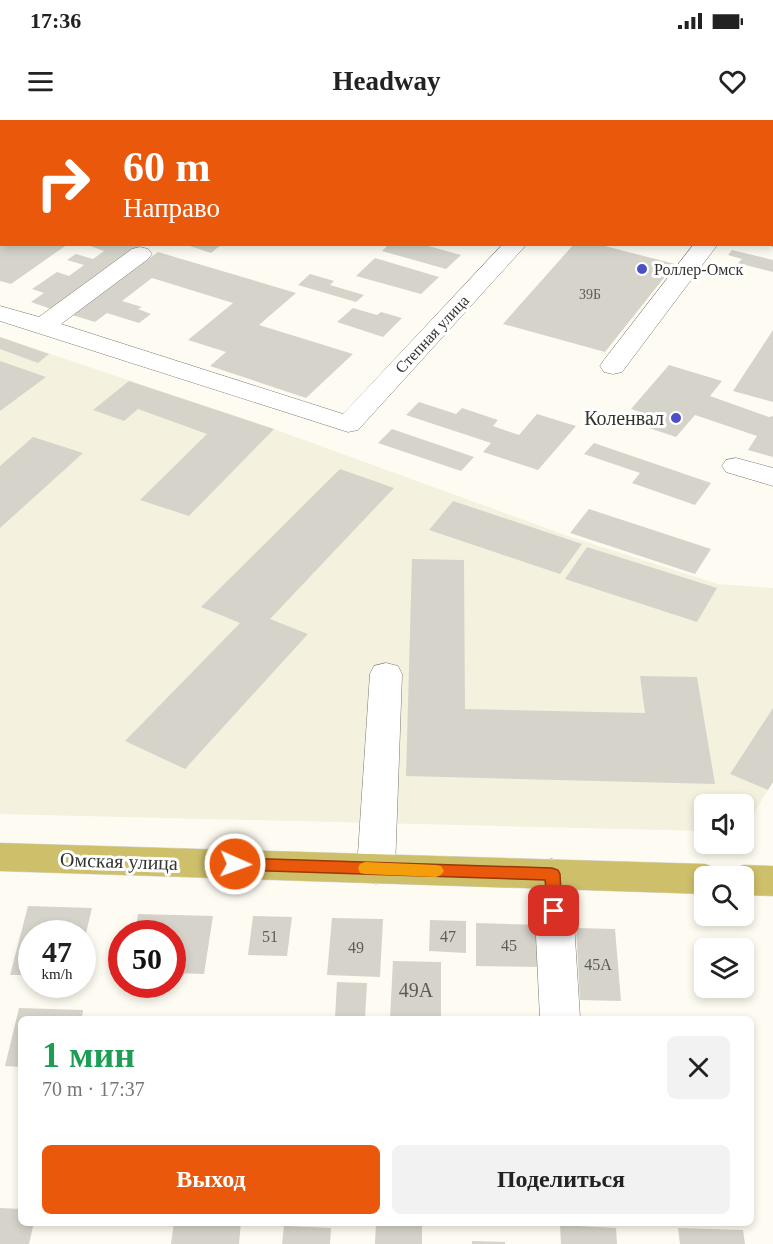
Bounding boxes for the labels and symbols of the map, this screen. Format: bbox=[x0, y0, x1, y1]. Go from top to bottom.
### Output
place label: Роллер-Омск bbox=[654, 261, 743, 279]
marker: Роллер-Омск bbox=[635, 262, 649, 276]
house number: 39Б bbox=[579, 287, 601, 302]
street label: Степная улица bbox=[392, 292, 473, 377]
place label: Коленвал bbox=[584, 407, 664, 429]
marker: Коленвал bbox=[669, 411, 683, 425]
position arrow bbox=[203, 832, 267, 896]
street label: Омская улица bbox=[60, 848, 178, 875]
pin bbox=[528, 885, 579, 936]
speed limit sign: 50 bbox=[108, 920, 186, 998]
house number: 51 bbox=[262, 928, 278, 945]
house number: 47 bbox=[440, 928, 456, 945]
house number: 45 bbox=[501, 937, 517, 954]
house number: 49 bbox=[348, 939, 364, 956]
house number: 45А bbox=[584, 956, 612, 973]
house number: 49А bbox=[399, 979, 434, 1001]

